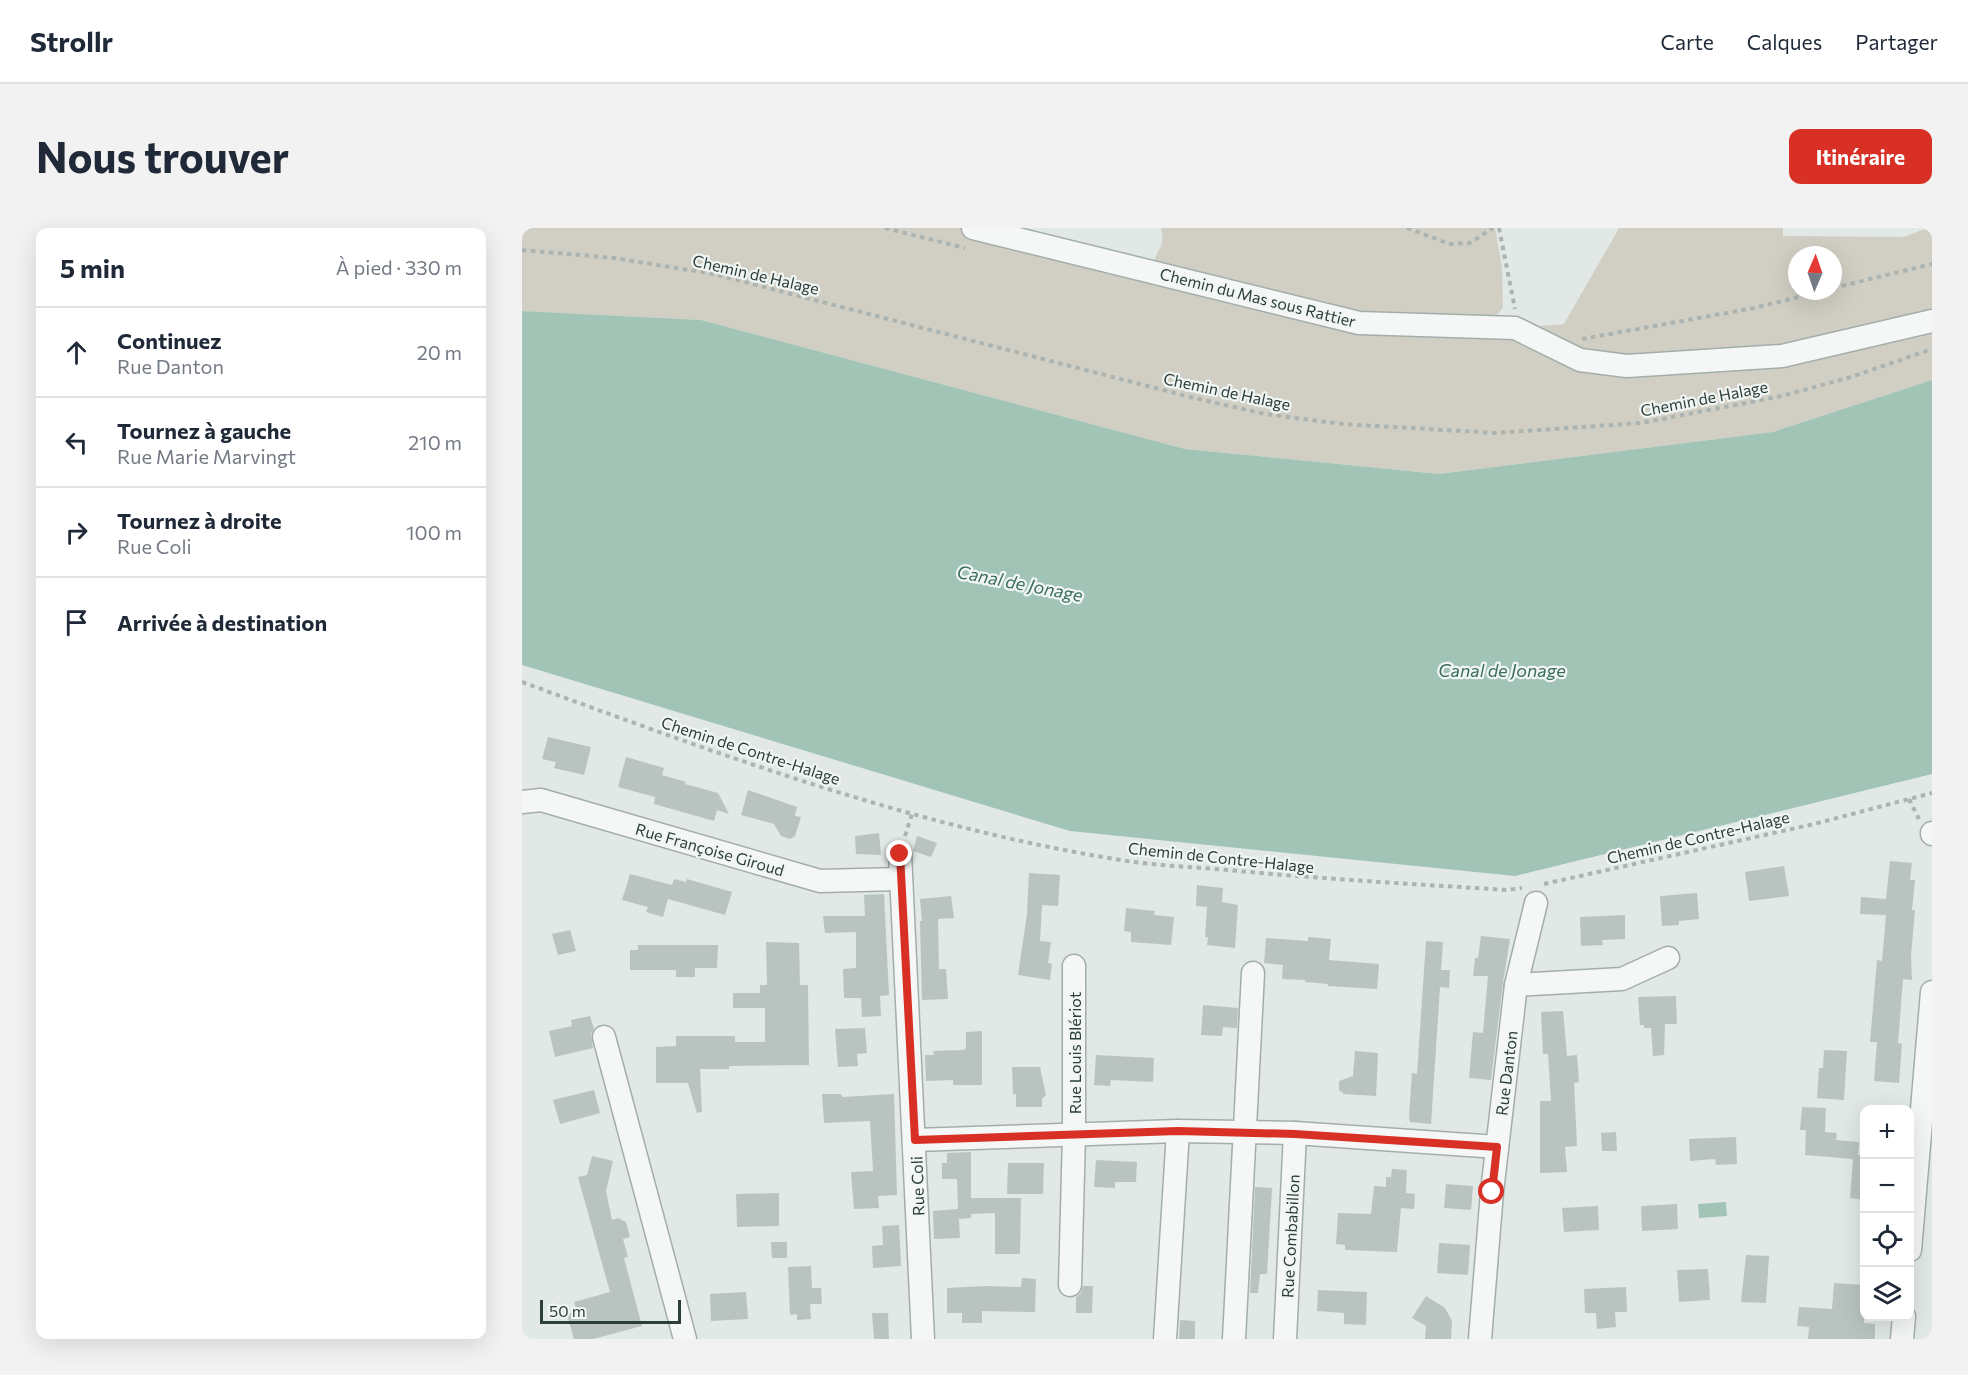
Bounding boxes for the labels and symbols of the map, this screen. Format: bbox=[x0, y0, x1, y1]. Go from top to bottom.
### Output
north arrow bbox=[1788, 246, 1842, 300]
street label: Chemin de Halage bbox=[691, 250, 821, 298]
street label: Chemin du Mas sous Rattier bbox=[1158, 263, 1359, 331]
street label: Chemin de Halage bbox=[1162, 368, 1292, 414]
street label: Chemin de Halage bbox=[1639, 376, 1769, 420]
water label: Canal de Jonage bbox=[955, 560, 1085, 606]
water label: Canal de Jonage bbox=[1438, 659, 1566, 681]
street label: Chemin de Contre-Halage bbox=[659, 712, 843, 788]
street label: Chemin de Contre-Halage bbox=[1605, 807, 1791, 867]
street label: Rue Françoise Giroud bbox=[633, 819, 787, 879]
street label: Chemin de Contre-Halage bbox=[1127, 838, 1315, 876]
route end bbox=[886, 840, 912, 866]
street label: Rue Louis Blériot bbox=[1065, 991, 1084, 1114]
street label: Rue Danton bbox=[1491, 1029, 1521, 1117]
street label: Rue Coli bbox=[906, 1156, 928, 1216]
street label: Rue Combabillon bbox=[1277, 1174, 1303, 1298]
route start bbox=[1478, 1178, 1504, 1204]
scale bar bbox=[540, 1297, 681, 1324]

